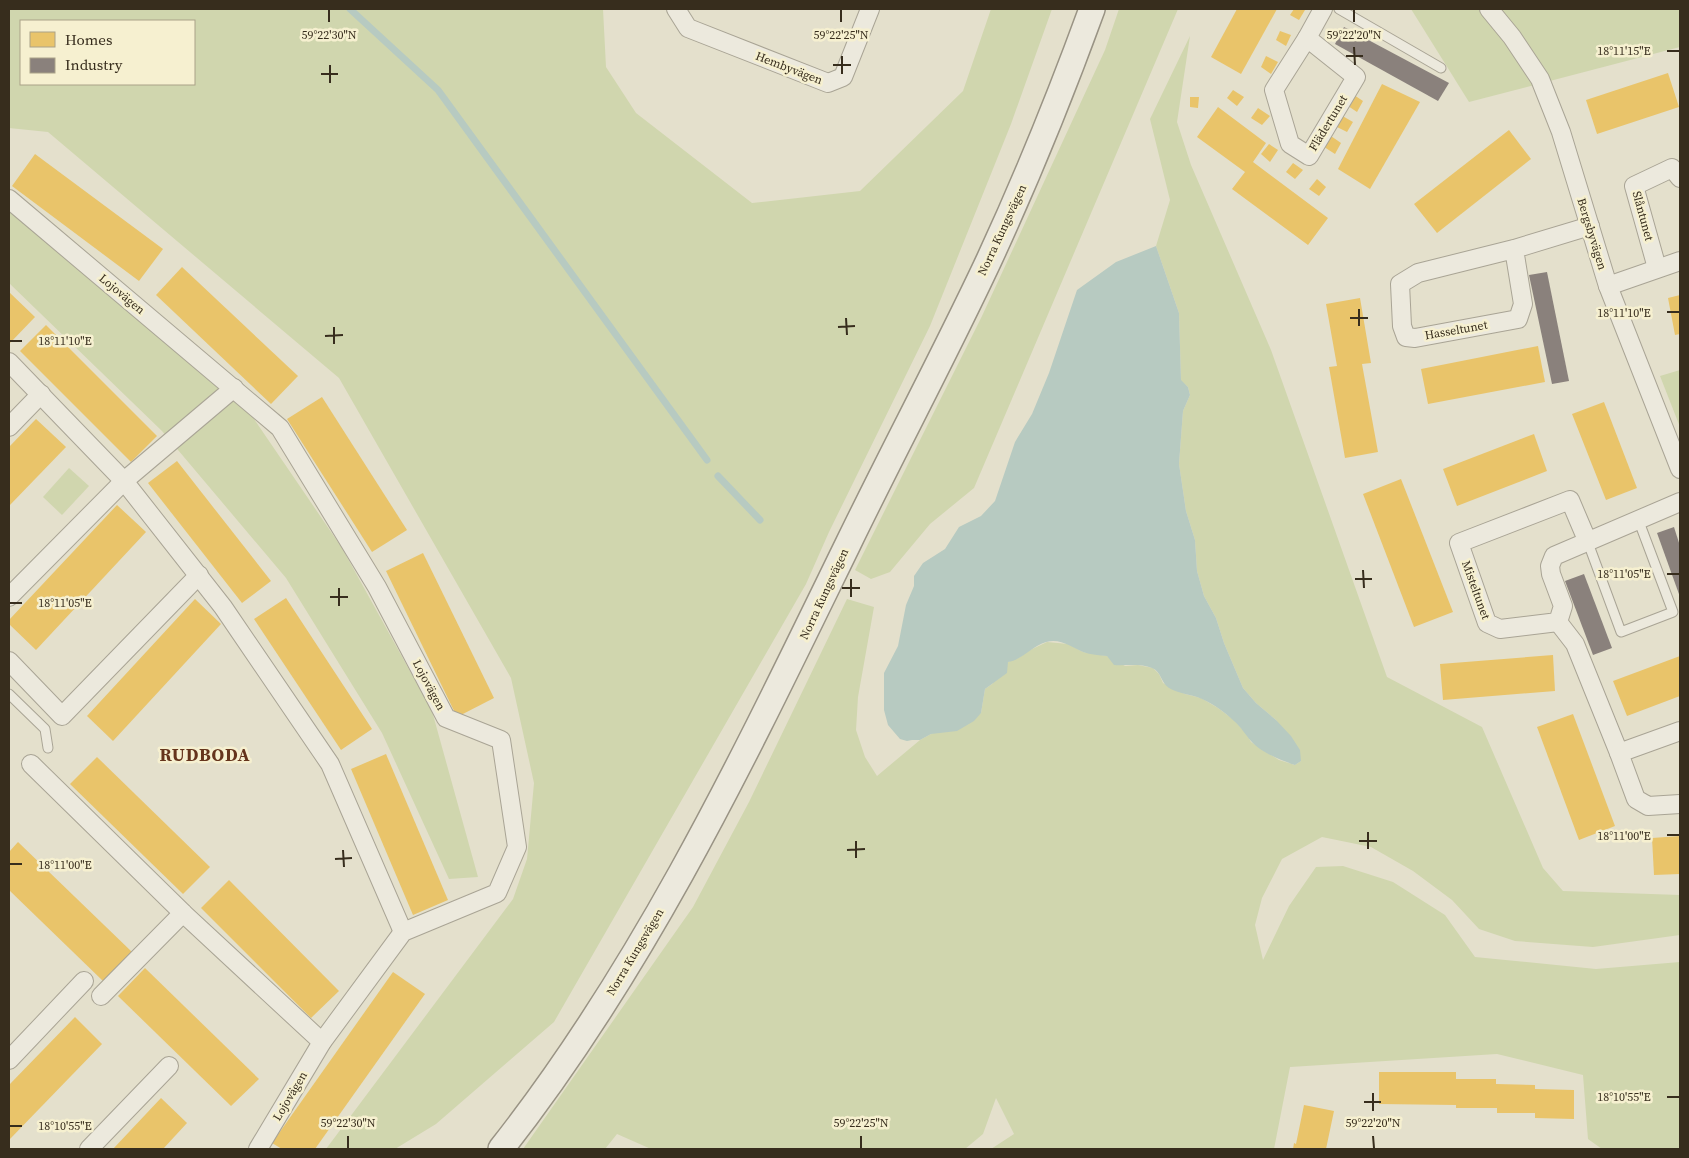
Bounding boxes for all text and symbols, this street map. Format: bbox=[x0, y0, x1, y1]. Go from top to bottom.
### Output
legend bbox=[20, 20, 195, 85]
text: 59°22'30"N bbox=[301, 27, 357, 43]
text: 59°22'25"N bbox=[813, 27, 869, 43]
text: 59°22'20"N bbox=[1326, 27, 1382, 43]
text: Homes bbox=[65, 29, 112, 50]
text: 18°11'15"E bbox=[1597, 43, 1651, 59]
street label: Hembyvägen bbox=[753, 48, 825, 88]
text: Industry bbox=[65, 54, 123, 75]
street label: Flädertunet bbox=[1305, 92, 1351, 154]
street label: Norra Kungsvägen bbox=[974, 182, 1030, 278]
street label: Slåntunet bbox=[1629, 189, 1657, 243]
street label: Bergsbyvägen bbox=[1573, 196, 1611, 272]
street label: Lojovägen bbox=[96, 270, 148, 318]
text: 18°11'10"E bbox=[1597, 305, 1651, 321]
street label: Hasseltunet bbox=[1423, 317, 1489, 343]
text: 18°11'10"E bbox=[38, 333, 92, 349]
street label: Norra Kungsvägen bbox=[796, 546, 852, 642]
street label: Misteltunet bbox=[1458, 558, 1494, 622]
text: 18°11'05"E bbox=[1597, 566, 1651, 582]
text: 18°11'05"E bbox=[38, 595, 92, 611]
street label: Lojovägen bbox=[409, 657, 449, 713]
district label: RUDBODA bbox=[159, 742, 251, 767]
text: 18°11'00"E bbox=[1597, 828, 1651, 844]
text: 18°11'00"E bbox=[38, 857, 92, 873]
street label: Norra Kungsvägen bbox=[603, 905, 667, 999]
street label: Lojovägen bbox=[269, 1068, 311, 1124]
text: 18°10'55"E bbox=[1597, 1089, 1651, 1105]
text: 59°22'30"N bbox=[320, 1115, 376, 1131]
text: 59°22'25"N bbox=[833, 1115, 889, 1131]
text: 59°22'20"N bbox=[1345, 1115, 1401, 1131]
text: 18°10'55"E bbox=[38, 1118, 92, 1134]

